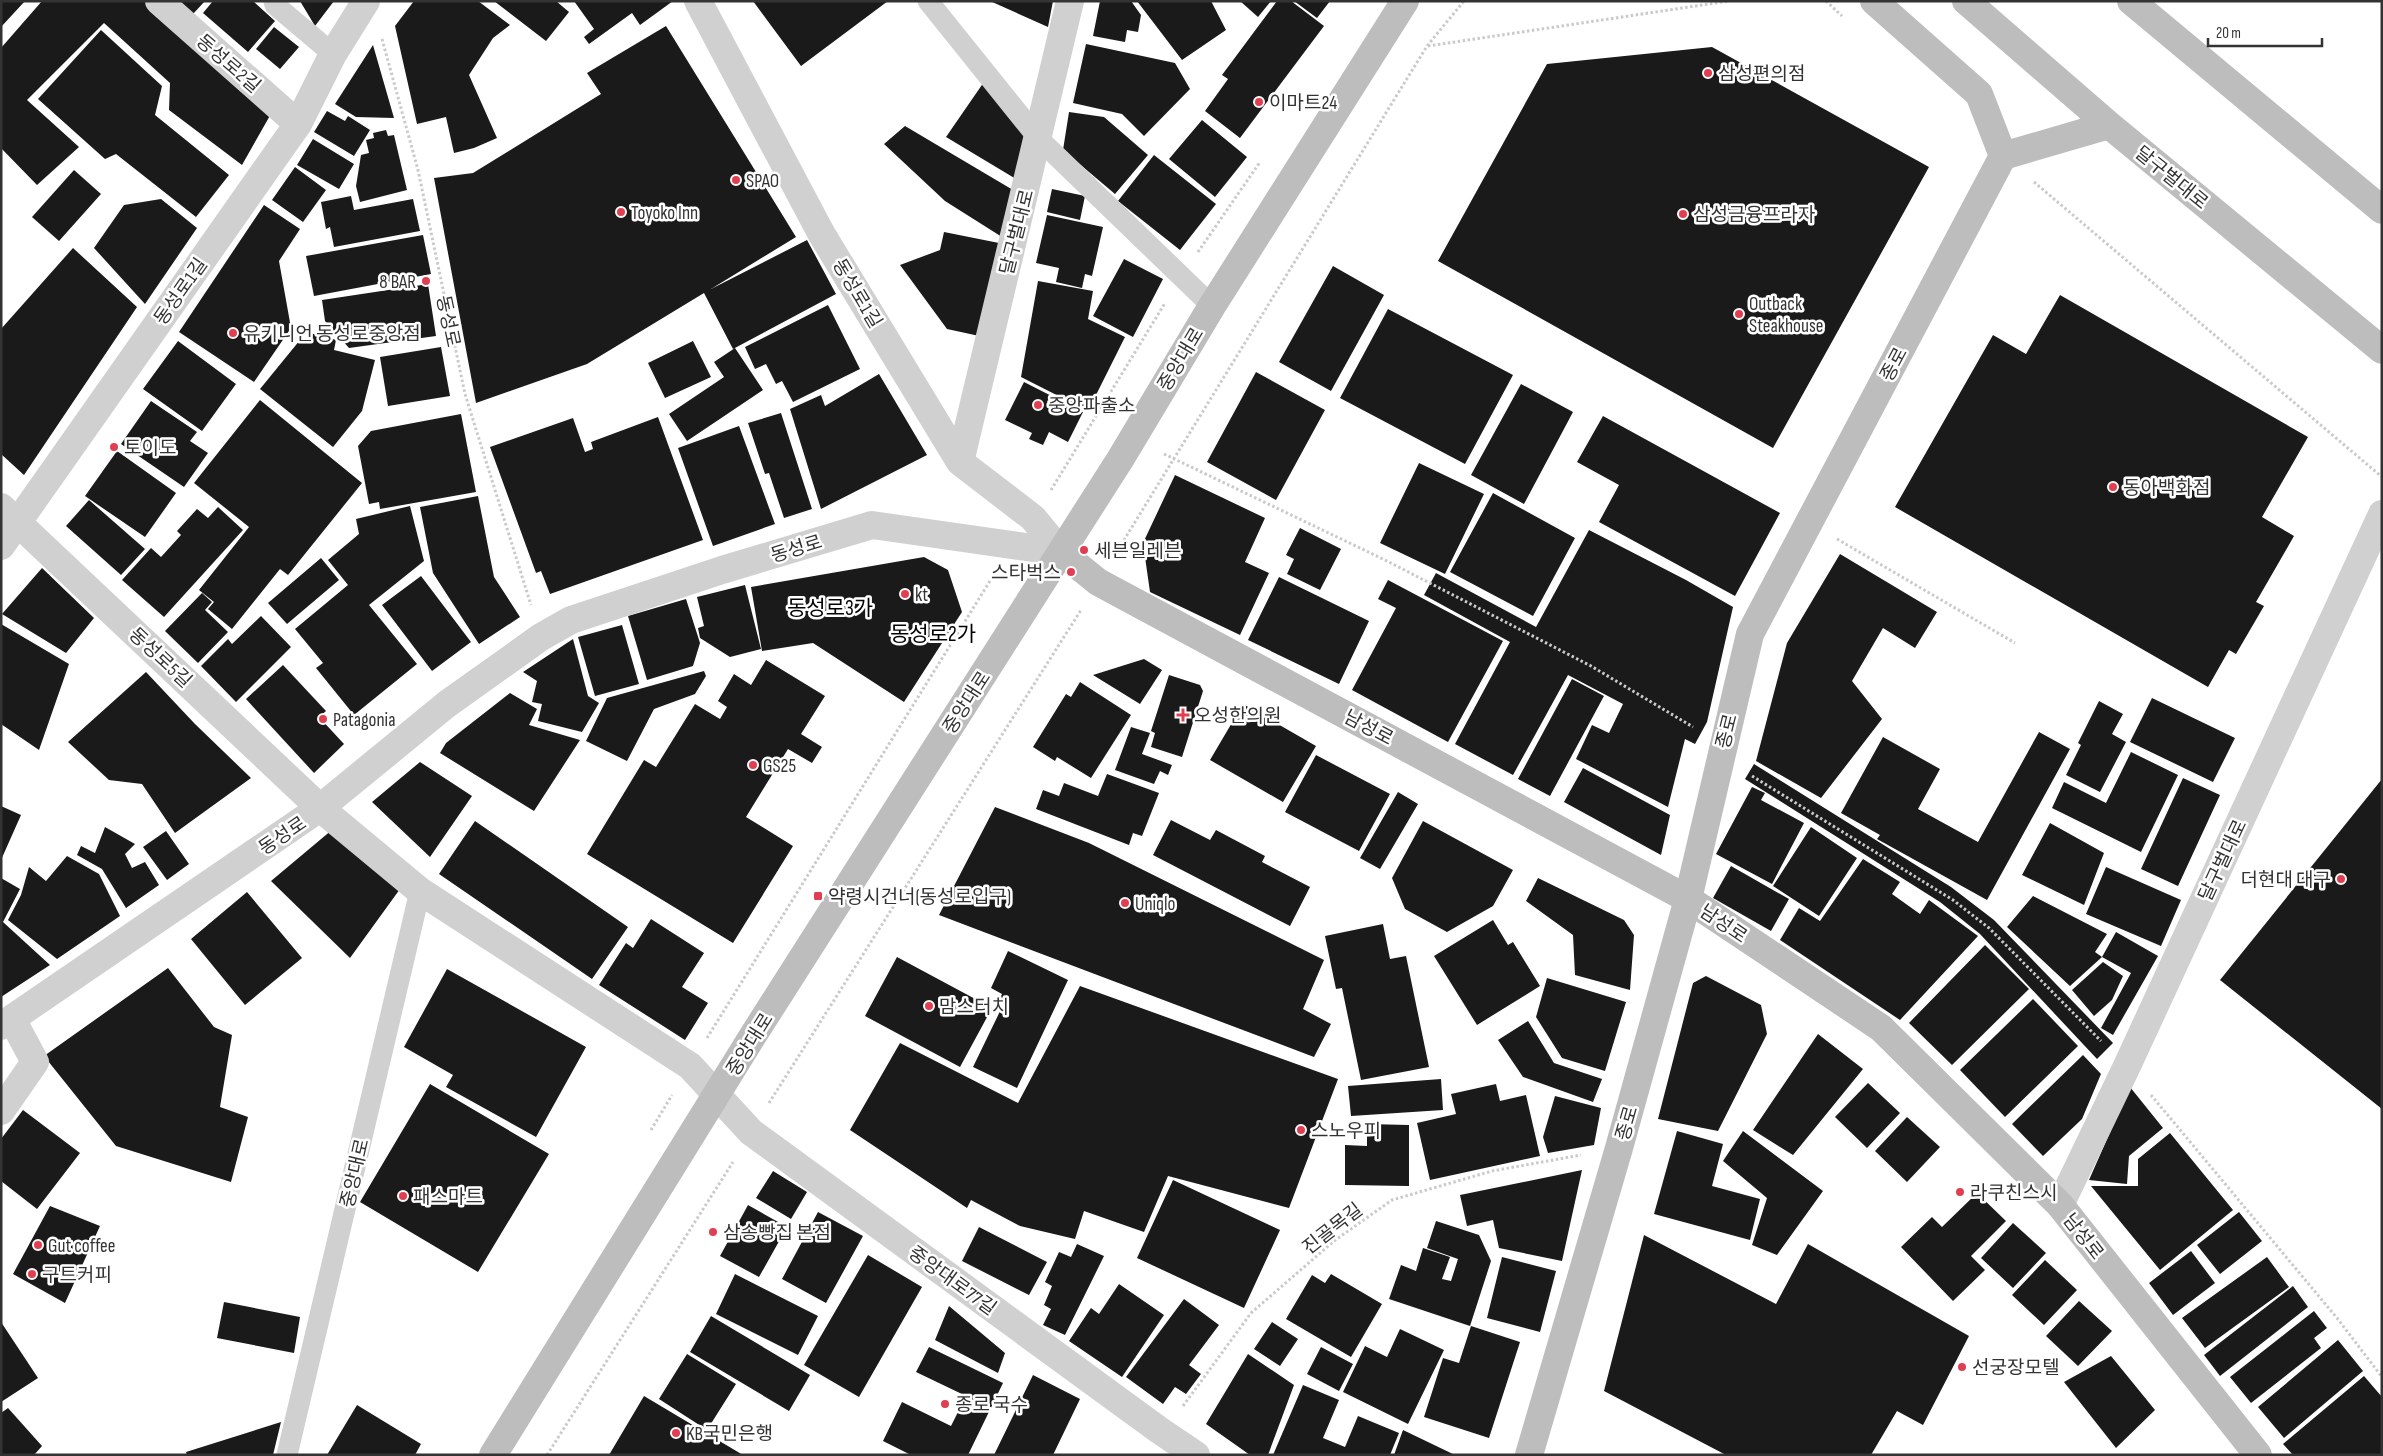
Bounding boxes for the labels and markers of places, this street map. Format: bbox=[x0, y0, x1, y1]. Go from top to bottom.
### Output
place label: 삼성편의점 bbox=[1718, 63, 1805, 86]
marker: 삼성편의점 bbox=[1702, 67, 1714, 79]
place label: 이마트24 bbox=[1269, 92, 1337, 115]
marker: 이마트24 bbox=[1253, 96, 1265, 108]
place label: SPAO bbox=[746, 170, 779, 193]
marker: SPAO bbox=[730, 174, 742, 186]
place label: Toyoko Inn bbox=[631, 202, 698, 225]
place label: 삼성금융프라자 bbox=[1693, 204, 1815, 227]
marker: Toyoko Inn bbox=[615, 206, 627, 218]
marker: 삼성금융프라자 bbox=[1677, 208, 1689, 220]
place label: 8 BAR bbox=[379, 271, 416, 294]
marker: 8 BAR bbox=[420, 275, 432, 287]
place label: Outback Steakhouse bbox=[1749, 293, 1823, 338]
marker: Outback Steakhouse bbox=[1733, 308, 1745, 320]
place label: 유키니언 동성로중앙점 bbox=[243, 323, 421, 346]
marker: 유키니언 동성로중앙점 bbox=[227, 327, 239, 339]
place label: 중앙파출소 bbox=[1048, 395, 1135, 418]
marker: 중앙파출소 bbox=[1032, 399, 1044, 411]
place label: 토이도 bbox=[124, 437, 176, 460]
marker: 토이도 bbox=[108, 441, 120, 453]
place label: 동아백화점 bbox=[2123, 477, 2210, 500]
marker: 동아백화점 bbox=[2107, 481, 2119, 493]
place label: 세븐일레븐 bbox=[1094, 540, 1181, 563]
marker: 세븐일레븐 bbox=[1078, 544, 1090, 556]
place label: 스타벅스 bbox=[991, 562, 1061, 585]
marker: 스타벅스 bbox=[1065, 566, 1077, 578]
place label: kt bbox=[915, 584, 928, 607]
marker: kt bbox=[899, 588, 911, 600]
place label: 오성한의원 bbox=[1194, 705, 1281, 728]
marker: 오성한의원 bbox=[1176, 708, 1190, 722]
place label: Patagonia bbox=[333, 709, 395, 732]
marker: Patagonia bbox=[317, 713, 329, 725]
place label: GS25 bbox=[763, 755, 796, 778]
marker: GS25 bbox=[747, 759, 759, 771]
place label: 더현대 대구 bbox=[2241, 869, 2331, 892]
marker: 더현대 대구 bbox=[2335, 873, 2347, 885]
place label: 약령시건너(동성로입구) bbox=[828, 886, 1011, 909]
marker: 약령시건너(동성로입구) bbox=[812, 890, 824, 902]
place label: Uniqlo bbox=[1135, 893, 1175, 916]
marker: Uniqlo bbox=[1119, 897, 1131, 909]
place label: 맘스터치 bbox=[939, 996, 1009, 1019]
marker: 맘스터치 bbox=[923, 1000, 935, 1012]
place label: 스노우피 bbox=[1311, 1120, 1381, 1143]
marker: 스노우피 bbox=[1295, 1124, 1307, 1136]
place label: 라쿠친스시 bbox=[1970, 1182, 2057, 1205]
place label: 패스마트 bbox=[413, 1186, 483, 1209]
marker: 라쿠친스시 bbox=[1954, 1186, 1966, 1198]
marker: 패스마트 bbox=[397, 1190, 409, 1202]
place label: 삼송빵집 본점 bbox=[723, 1222, 831, 1245]
marker: 삼송빵집 본점 bbox=[707, 1226, 719, 1238]
place label: Gut coffee bbox=[48, 1235, 115, 1258]
marker: Gut coffee bbox=[32, 1239, 44, 1251]
place label: 구트커피 bbox=[42, 1264, 112, 1287]
marker: 구트커피 bbox=[26, 1268, 38, 1280]
place label: 선궁장모텔 bbox=[1972, 1357, 2059, 1380]
marker: 선궁장모텔 bbox=[1956, 1361, 1968, 1373]
place label: 종로 국수 bbox=[955, 1394, 1028, 1417]
marker: 종로 국수 bbox=[939, 1398, 951, 1410]
place label: KB국민은행 bbox=[686, 1423, 773, 1446]
marker: KB국민은행 bbox=[670, 1427, 682, 1439]

